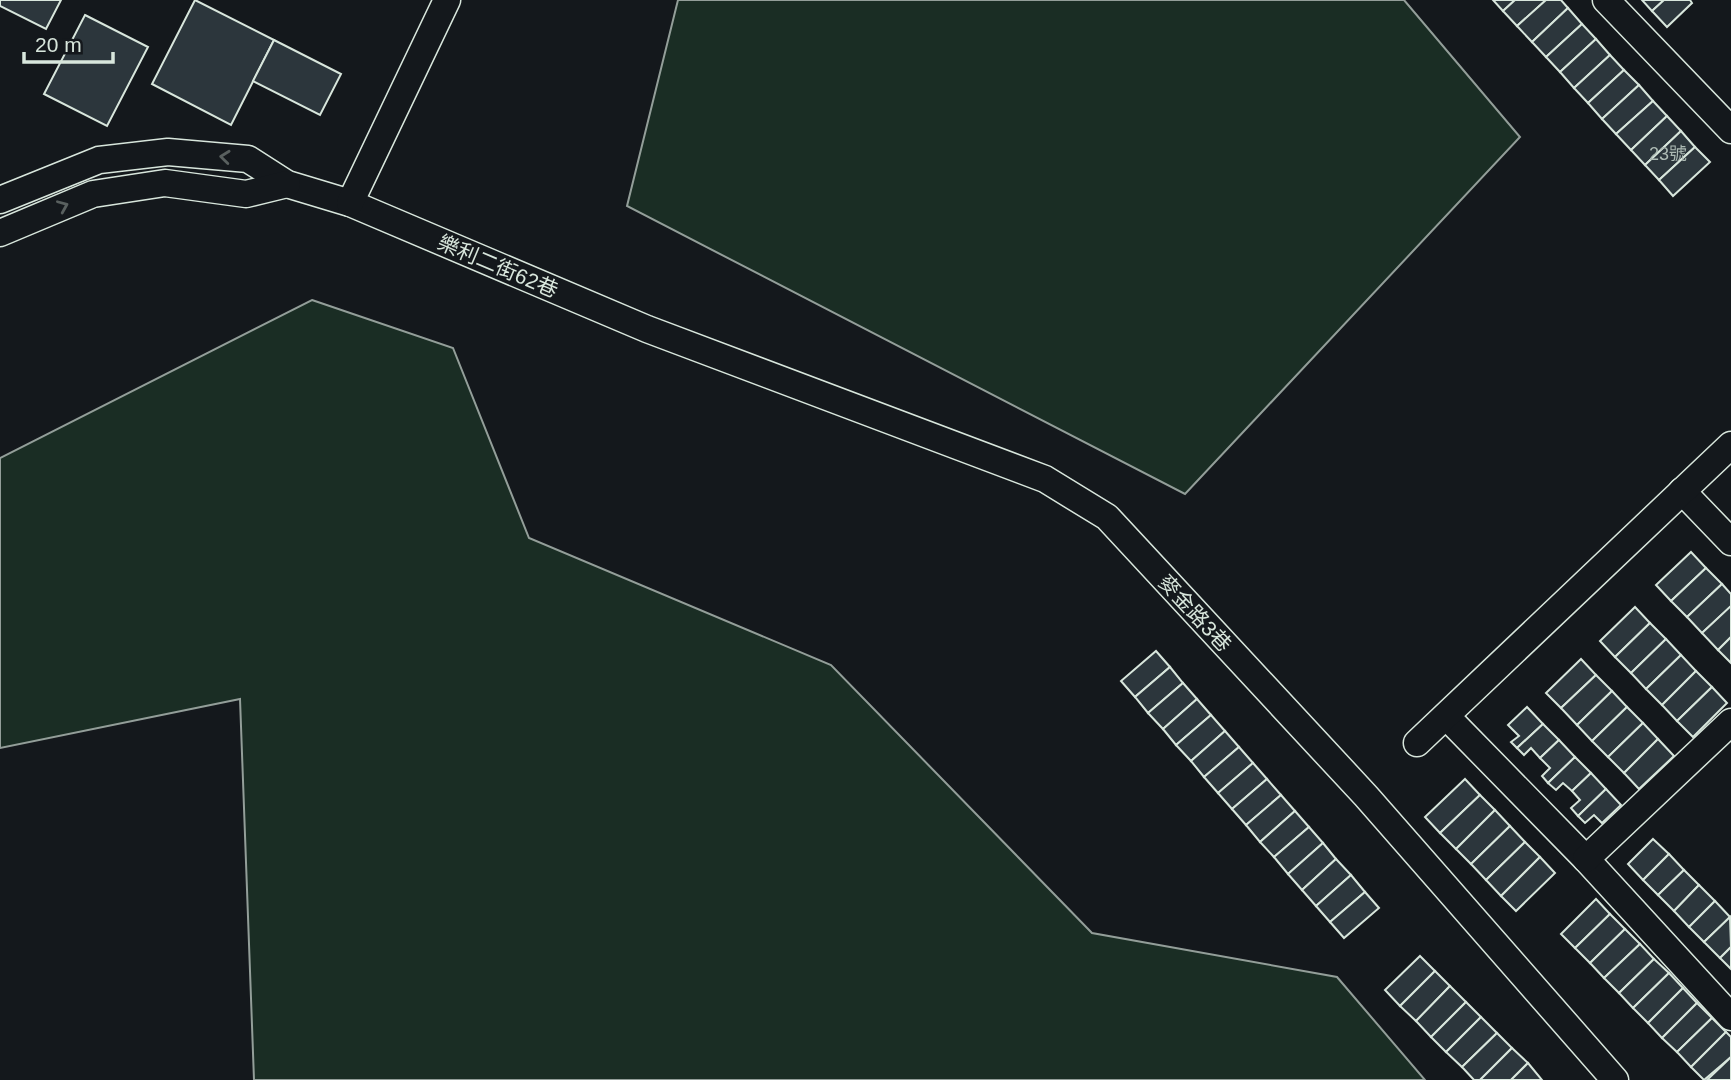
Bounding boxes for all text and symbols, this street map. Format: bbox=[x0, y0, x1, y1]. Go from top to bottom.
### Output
scale bar bbox=[24, 21, 114, 65]
text: 20 m bbox=[35, 33, 82, 56]
house number: 23號 bbox=[1649, 144, 1687, 164]
one-way arrow bbox=[220, 150, 231, 165]
one-way arrow bbox=[56, 201, 68, 215]
street label: 樂利二街62巷 bbox=[434, 230, 562, 302]
street label: 麥金路3巷 bbox=[1154, 570, 1236, 656]

